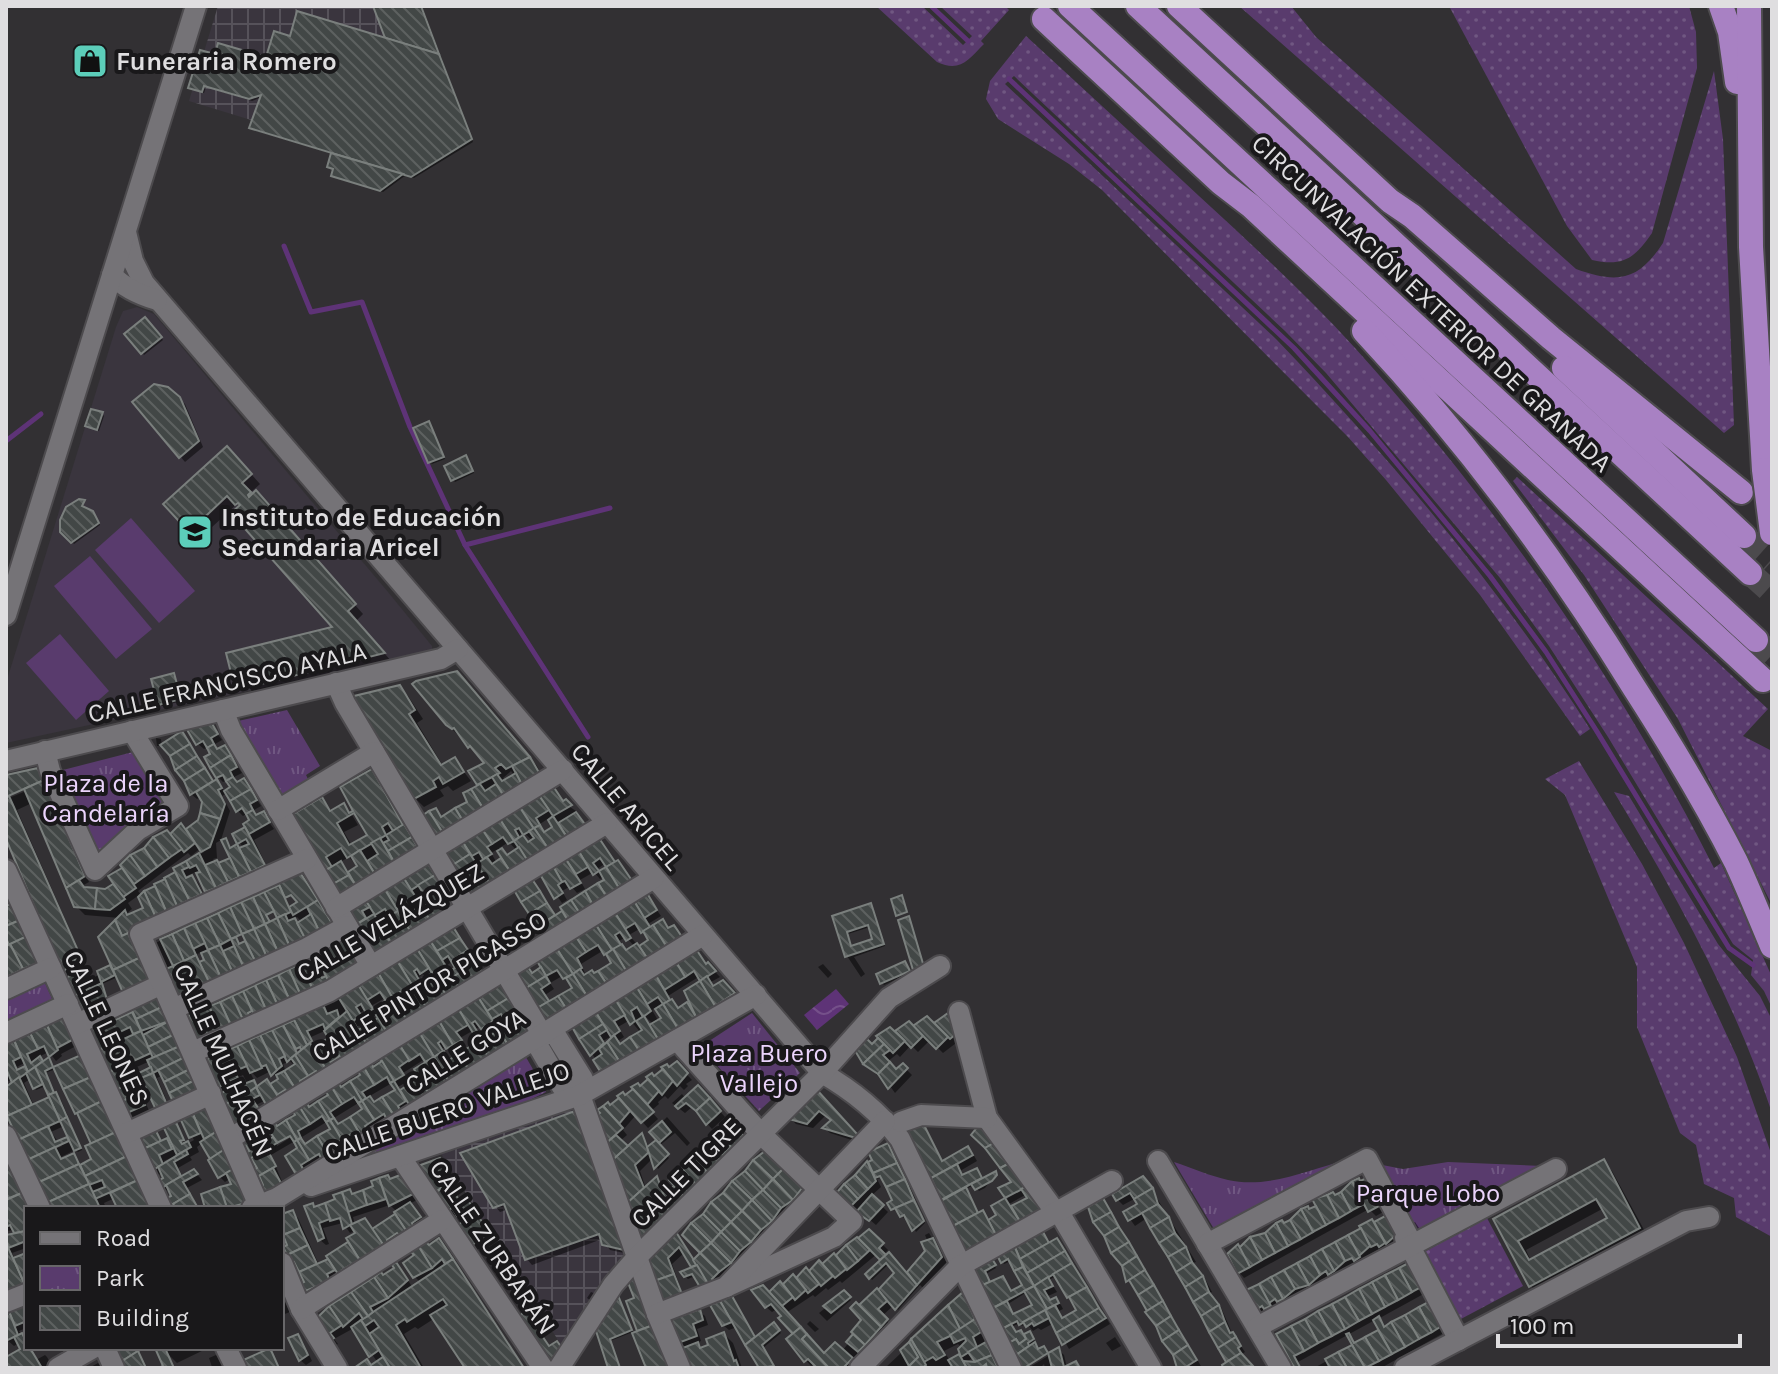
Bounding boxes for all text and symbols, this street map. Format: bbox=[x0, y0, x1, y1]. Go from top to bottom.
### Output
shop icon: Funeraria Romero bbox=[71, 42, 109, 80]
place label: Funeraria Romero bbox=[116, 46, 337, 77]
street label: CIRCUNVALACIÓN EXTERIOR DE GRANADA bbox=[1245, 127, 1619, 479]
place label: Instituto de Educación Secundaria Aricel bbox=[221, 502, 502, 563]
school or university icon: Instituto de Educación Secundaria Aricel bbox=[176, 513, 214, 551]
street label: CALLE FRANCISCO AYALA bbox=[85, 635, 369, 730]
street label: CALLE ARICEL bbox=[564, 736, 689, 876]
park label: Plaza de la Candelaría bbox=[42, 768, 170, 829]
street label: CALLE VELÁZQUEZ bbox=[290, 855, 490, 989]
street label: CALLE PINTOR PICASSO bbox=[306, 904, 552, 1069]
street label: CALLE LEONES bbox=[57, 946, 156, 1111]
street label: CALLE MULHACÉN bbox=[167, 959, 281, 1161]
street label: CALLE GOYA bbox=[399, 1002, 531, 1101]
park label: Plaza Buero Vallejo bbox=[690, 1038, 828, 1099]
street label: CALLE BUERO VALLEJO bbox=[320, 1055, 574, 1168]
street label: CALLE TIGRE bbox=[625, 1111, 748, 1234]
street label: CALLE ZURBARÁN bbox=[423, 1153, 563, 1341]
park label: Parque Lobo bbox=[1356, 1178, 1500, 1209]
legend bbox=[24, 1206, 284, 1350]
text: Road bbox=[96, 1224, 151, 1252]
text: Park bbox=[96, 1264, 145, 1292]
scale bar bbox=[1498, 1298, 1740, 1348]
text: Building bbox=[96, 1304, 189, 1332]
text: 100 m bbox=[1510, 1312, 1575, 1340]

